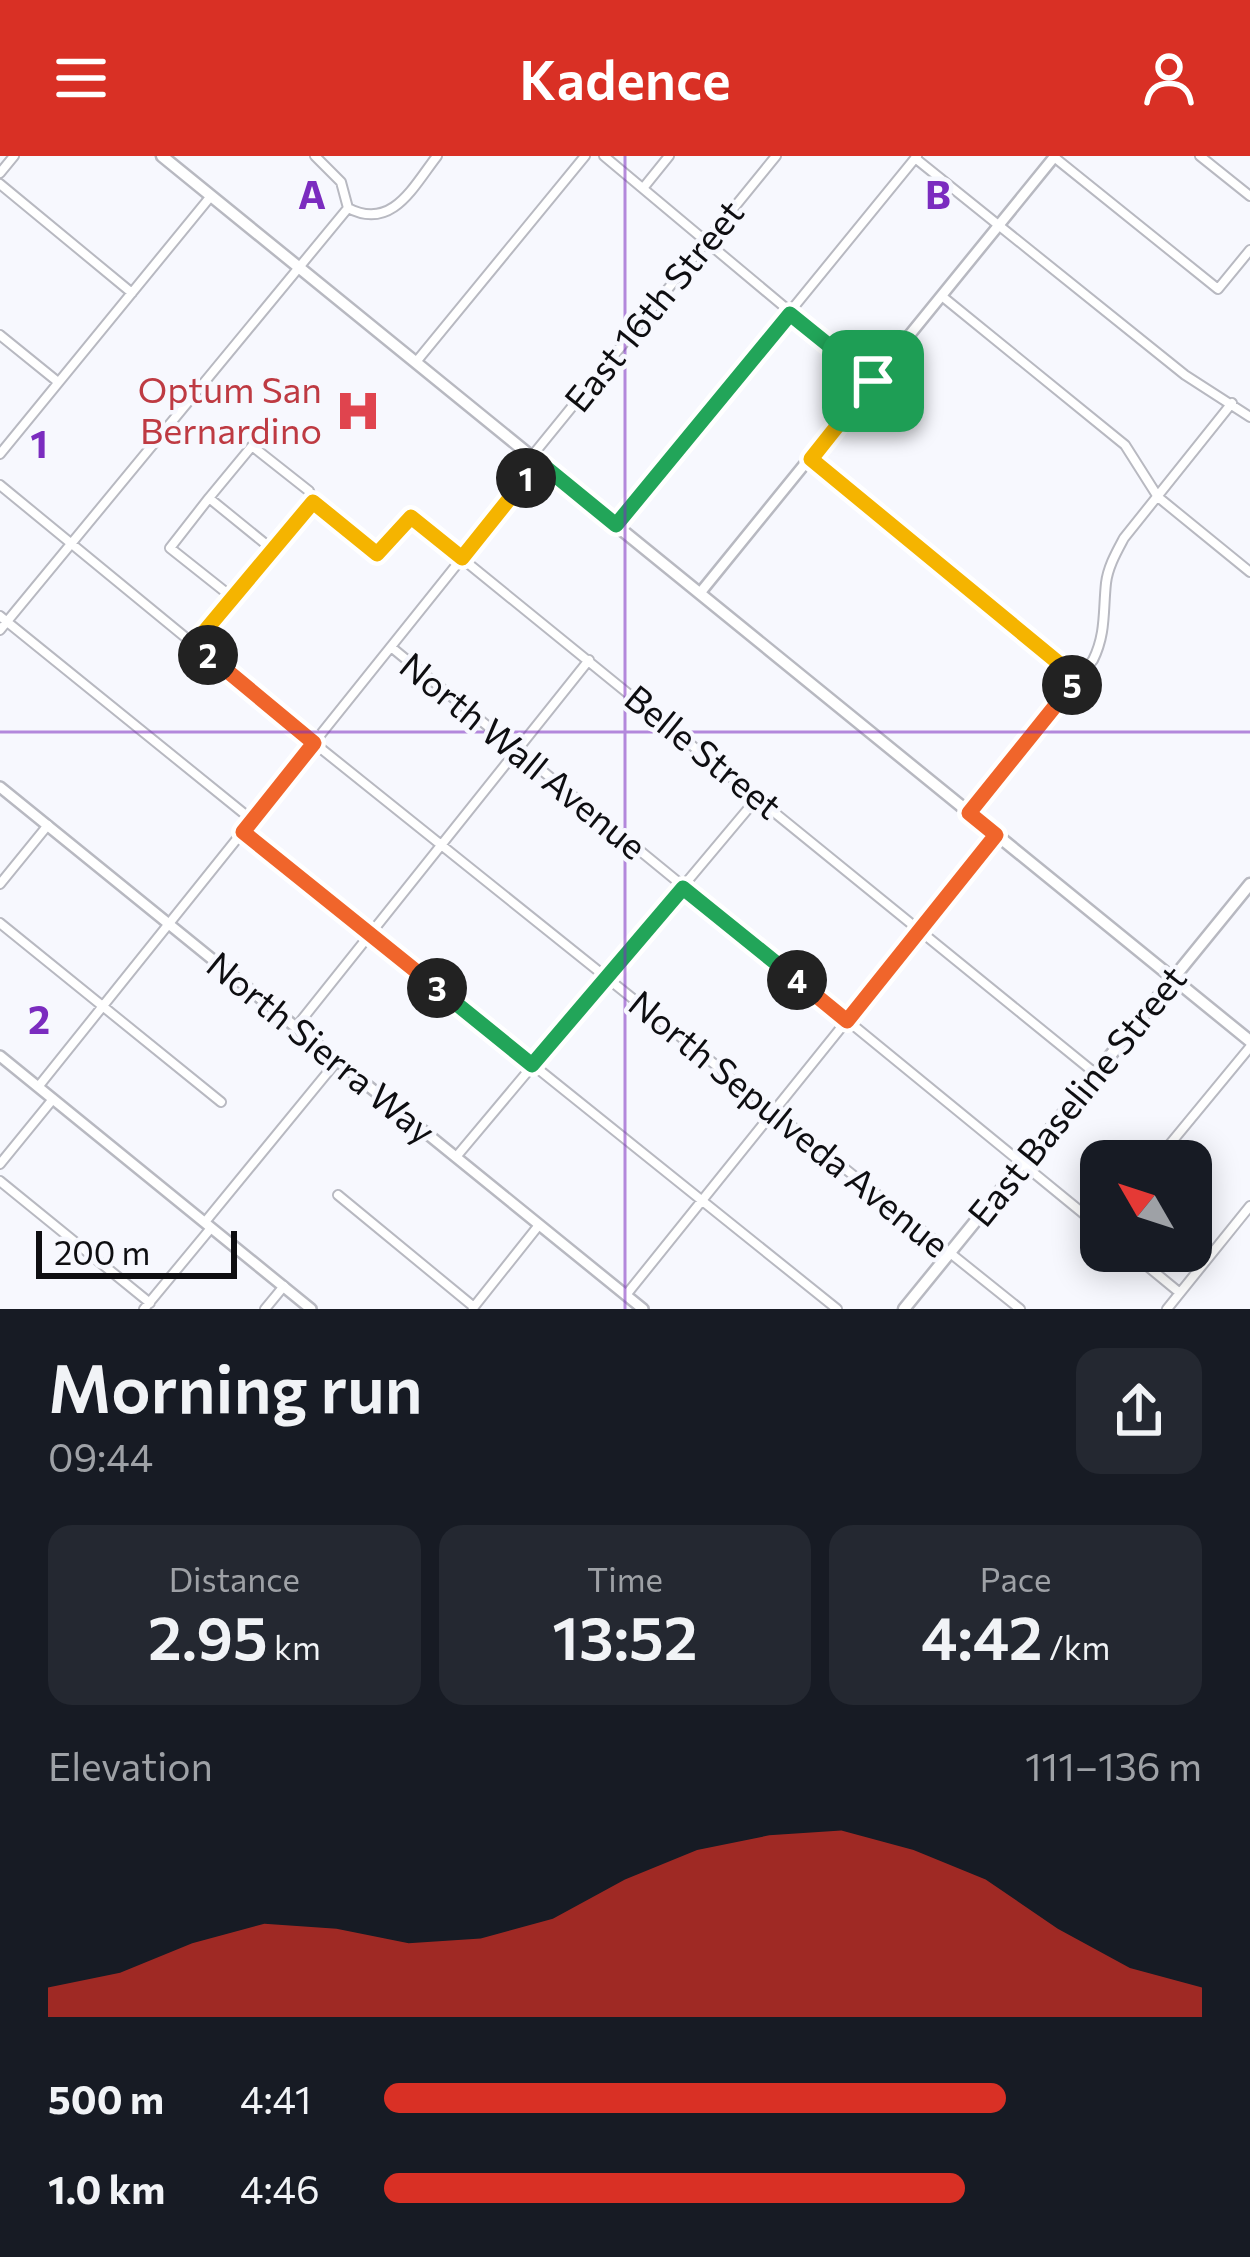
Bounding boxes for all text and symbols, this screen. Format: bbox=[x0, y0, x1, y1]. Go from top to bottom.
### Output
icon: menu bbox=[48, 45, 114, 111]
text: Kadence bbox=[519, 45, 731, 111]
icon: person bbox=[1136, 45, 1202, 111]
text: A bbox=[298, 169, 326, 217]
text: B bbox=[925, 169, 951, 217]
street label: East 16th Street bbox=[554, 190, 751, 419]
pin bbox=[822, 330, 924, 432]
icon: arrive bbox=[840, 348, 906, 414]
place label: Optum San Bernardino bbox=[138, 366, 322, 451]
hospital icon: Optum San Bernardino bbox=[333, 386, 383, 436]
text: 1 bbox=[30, 418, 48, 466]
pin: 1 bbox=[496, 448, 556, 508]
text: 1 bbox=[519, 457, 533, 498]
pin: 2 bbox=[178, 625, 238, 685]
text: 2 bbox=[199, 634, 217, 675]
street label: North Wall Avenue bbox=[392, 642, 656, 867]
pin: 5 bbox=[1042, 655, 1102, 715]
text: 5 bbox=[1062, 664, 1082, 705]
street label: Belle Street bbox=[617, 674, 791, 827]
street label: North Sierra Way bbox=[199, 941, 445, 1152]
pin: 4 bbox=[767, 950, 827, 1010]
street label: East Baseline Street bbox=[957, 956, 1194, 1234]
pin: 3 bbox=[407, 958, 467, 1018]
text: 4 bbox=[787, 959, 807, 1000]
text: 3 bbox=[427, 967, 447, 1008]
street label: North Sepulveda Avenue bbox=[621, 980, 959, 1265]
text: 2 bbox=[28, 994, 50, 1042]
north arrow bbox=[1080, 1140, 1212, 1272]
map controls bbox=[1080, 1140, 1212, 1272]
scale bar bbox=[36, 1225, 237, 1278]
text: 200 m bbox=[54, 1231, 150, 1272]
text: Morning run bbox=[48, 1346, 423, 1427]
button: share bbox=[1076, 1348, 1202, 1474]
text: 09:44 bbox=[48, 1432, 153, 1480]
text: Distance bbox=[169, 1558, 300, 1599]
text: Time bbox=[587, 1558, 663, 1599]
text: Pace bbox=[980, 1558, 1052, 1599]
text: 2.95 bbox=[148, 1599, 268, 1672]
text: 13:52 bbox=[552, 1599, 698, 1672]
text: 4:42 bbox=[921, 1599, 1043, 1672]
text: km bbox=[268, 1626, 321, 1667]
text: /km bbox=[1043, 1626, 1110, 1667]
text: Elevation bbox=[48, 1741, 213, 1789]
text: 111–136 m bbox=[1025, 1741, 1202, 1789]
text: 500 m bbox=[48, 2074, 164, 2122]
text: 4:41 bbox=[240, 2074, 312, 2122]
text: 1.0 km bbox=[48, 2164, 165, 2212]
text: 4:46 bbox=[240, 2164, 320, 2212]

